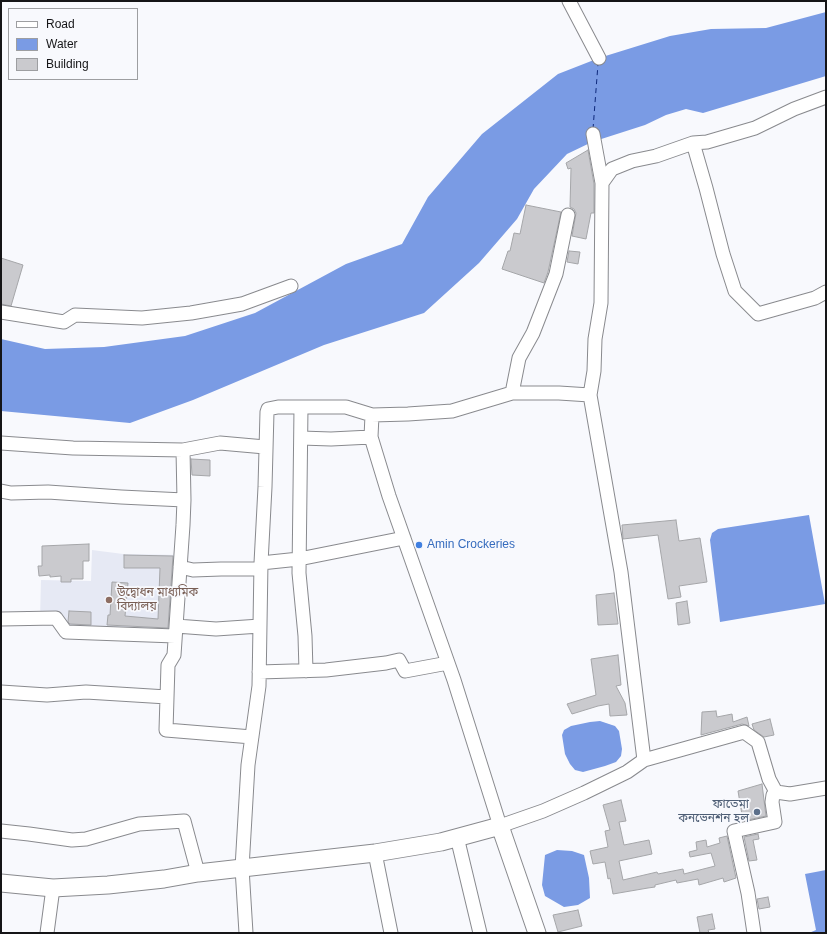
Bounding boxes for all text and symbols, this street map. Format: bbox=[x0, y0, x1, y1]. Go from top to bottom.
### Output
legend bbox=[8, 8, 138, 80]
text: Road bbox=[46, 17, 75, 31]
text: Water bbox=[46, 37, 78, 51]
text: Building bbox=[46, 57, 89, 71]
place label: Amin Crockeries bbox=[427, 538, 515, 552]
marker: Amin Crockeries bbox=[414, 540, 424, 550]
place label: উদ্বোধন মাধ্যমিক বিদ্যালয় bbox=[117, 586, 198, 614]
marker: উদ্বোধন মাধ্যমিক বিদ্যালয় bbox=[104, 595, 114, 605]
place label: ফাতেমা কনভেনশন হল bbox=[678, 798, 749, 826]
marker: ফাতেমা কনভেনশন হল bbox=[752, 807, 762, 817]

